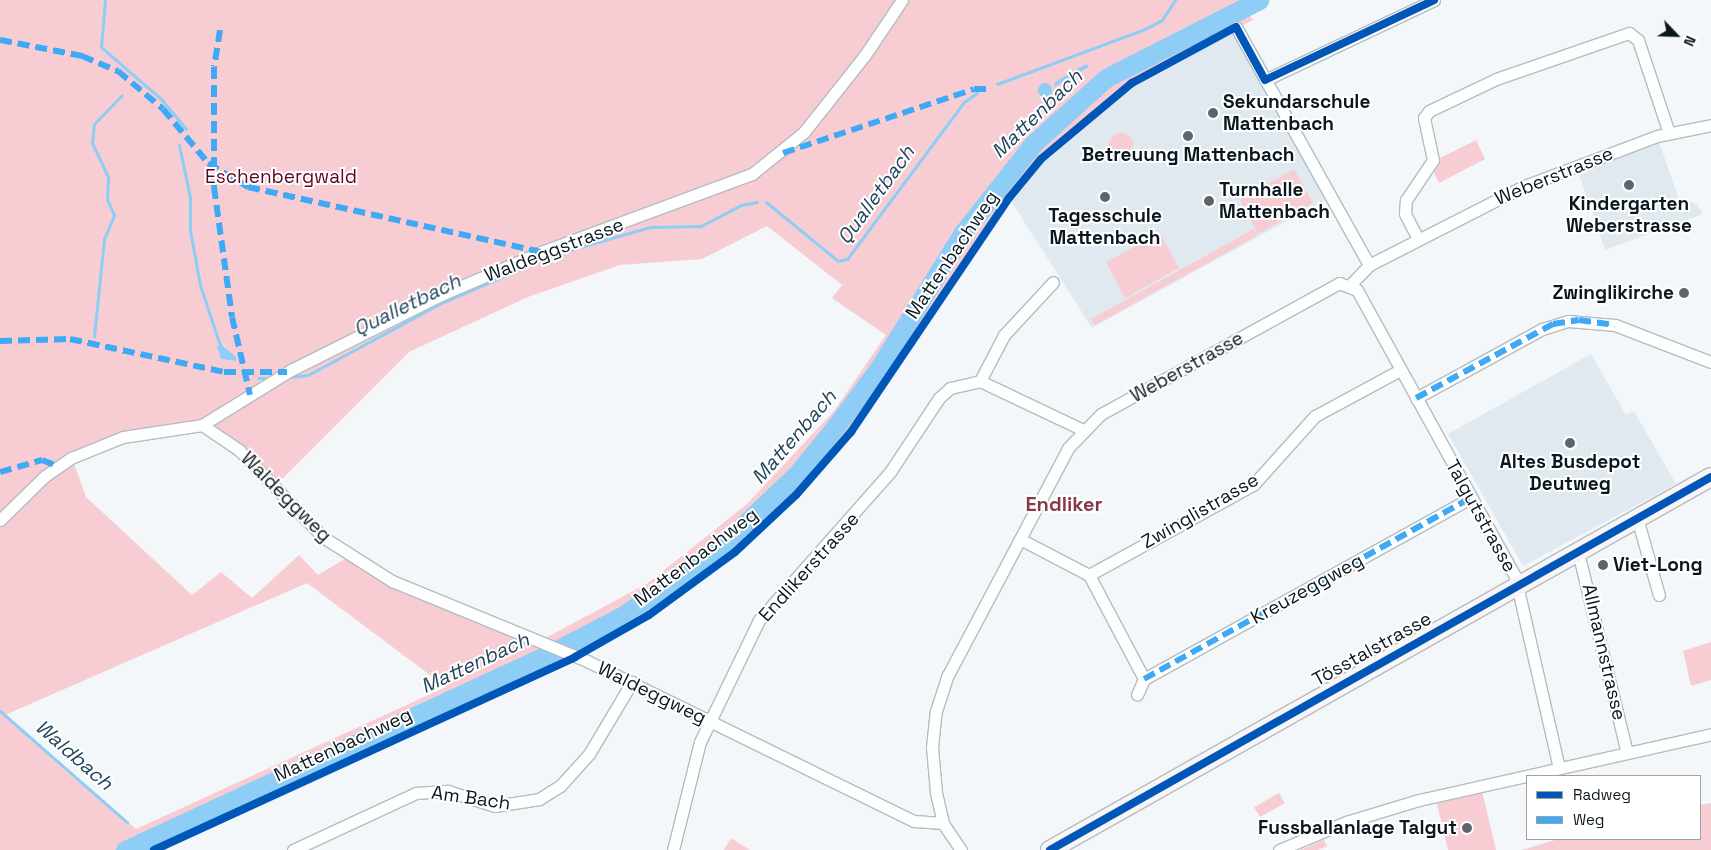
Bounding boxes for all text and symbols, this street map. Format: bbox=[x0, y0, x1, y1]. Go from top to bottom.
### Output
north arrow bbox=[1651, 10, 1701, 60]
text: N bbox=[1680, 33, 1700, 49]
water label: Mattenbach bbox=[987, 65, 1087, 163]
place label: Sekundarschule Mattenbach bbox=[1223, 91, 1370, 135]
marker: Sekundarschule Mattenbach bbox=[1207, 107, 1219, 119]
marker: Betreuung Mattenbach bbox=[1182, 130, 1194, 142]
water label: Qualletbach bbox=[832, 141, 920, 249]
street label: Weberstrasse bbox=[1492, 142, 1616, 210]
place label: Betreuung Mattenbach bbox=[1081, 144, 1295, 166]
park label: Eschenbergwald bbox=[205, 166, 357, 188]
place label: Turnhalle Mattenbach bbox=[1219, 179, 1330, 223]
marker: Kindergarten Weberstrasse bbox=[1623, 179, 1635, 191]
street label: Mattenbachweg bbox=[901, 187, 1003, 323]
marker: Tagesschule Mattenbach bbox=[1099, 191, 1111, 203]
place label: Kindergarten Weberstrasse bbox=[1566, 193, 1692, 237]
marker: Turnhalle Mattenbach bbox=[1203, 195, 1215, 207]
place label: Tagesschule Mattenbach bbox=[1048, 205, 1162, 249]
street label: Waldeggstrasse bbox=[481, 213, 627, 287]
water label: Qualletbach bbox=[350, 269, 464, 341]
place label: Zwinglikirche bbox=[1552, 282, 1674, 304]
marker: Zwinglikirche bbox=[1678, 287, 1690, 299]
street label: Weberstrasse bbox=[1127, 327, 1247, 407]
water label: Mattenbach bbox=[747, 385, 841, 489]
marker: Altes Busdepot Deutweg bbox=[1564, 437, 1576, 449]
street label: Waldeggweg bbox=[236, 447, 336, 547]
place label: Altes Busdepot Deutweg bbox=[1500, 451, 1640, 495]
street label: Talgutstrasse bbox=[1441, 456, 1521, 576]
street label: Zwinglistrasse bbox=[1137, 468, 1263, 554]
district label: Endliker bbox=[1026, 492, 1102, 516]
street label: Mattenbachweg bbox=[629, 503, 763, 611]
street label: Endlikerstrasse bbox=[754, 508, 864, 626]
street label: Kreuzeggweg bbox=[1247, 549, 1367, 629]
place label: Viet-Long bbox=[1613, 554, 1703, 576]
marker: Viet-Long bbox=[1597, 559, 1609, 571]
street label: Allmannstrasse bbox=[1577, 582, 1631, 722]
street label: Tösstalstrasse bbox=[1308, 607, 1436, 691]
water label: Mattenbach bbox=[417, 627, 533, 699]
street label: Waldeggweg bbox=[594, 657, 710, 729]
street label: Mattenbachweg bbox=[270, 703, 416, 787]
water label: Waldbach bbox=[30, 715, 118, 795]
legend bbox=[1526, 775, 1701, 840]
street label: Am Bach bbox=[430, 781, 512, 815]
text: Radweg bbox=[1573, 785, 1631, 804]
text: Weg bbox=[1573, 810, 1604, 829]
place label: Fussballanlage Talgut bbox=[1258, 817, 1457, 839]
marker: Fussballanlage Talgut bbox=[1461, 822, 1473, 834]

